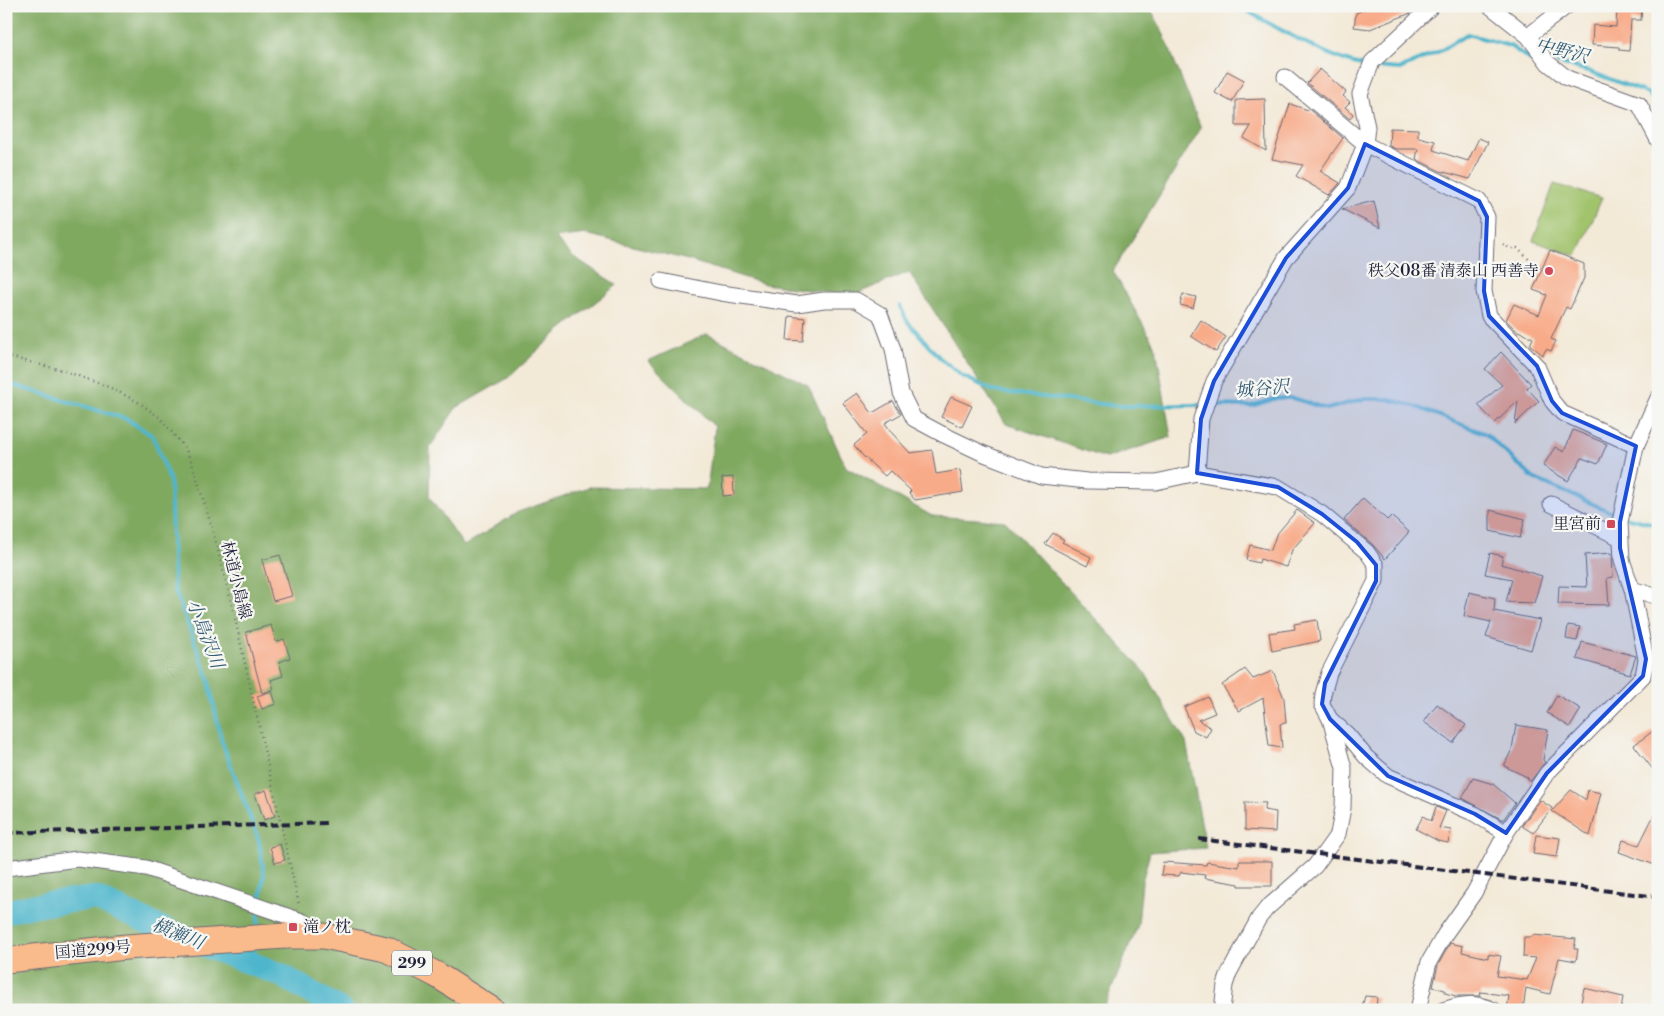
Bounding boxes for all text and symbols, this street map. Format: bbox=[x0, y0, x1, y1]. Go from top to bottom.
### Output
water label: 中野沢 bbox=[1533, 33, 1593, 69]
place label: 秩父08番 清泰山 西善寺 bbox=[1368, 261, 1539, 281]
marker: 秩父08番 清泰山 西善寺 bbox=[1543, 265, 1555, 277]
water label: 城谷沢 bbox=[1234, 375, 1292, 403]
place label: 里宮前 bbox=[1553, 514, 1601, 534]
marker: 里宮前 bbox=[1605, 518, 1617, 530]
street label: 林道小島線 bbox=[217, 539, 255, 621]
water label: 小島沢川 bbox=[181, 596, 229, 674]
water label: 横瀬川 bbox=[149, 913, 209, 956]
place label: 滝ノ枕 bbox=[303, 917, 351, 937]
marker: 滝ノ枕 bbox=[287, 921, 299, 933]
street label: 国道299号 bbox=[54, 937, 132, 963]
road number: 299 bbox=[392, 950, 432, 976]

